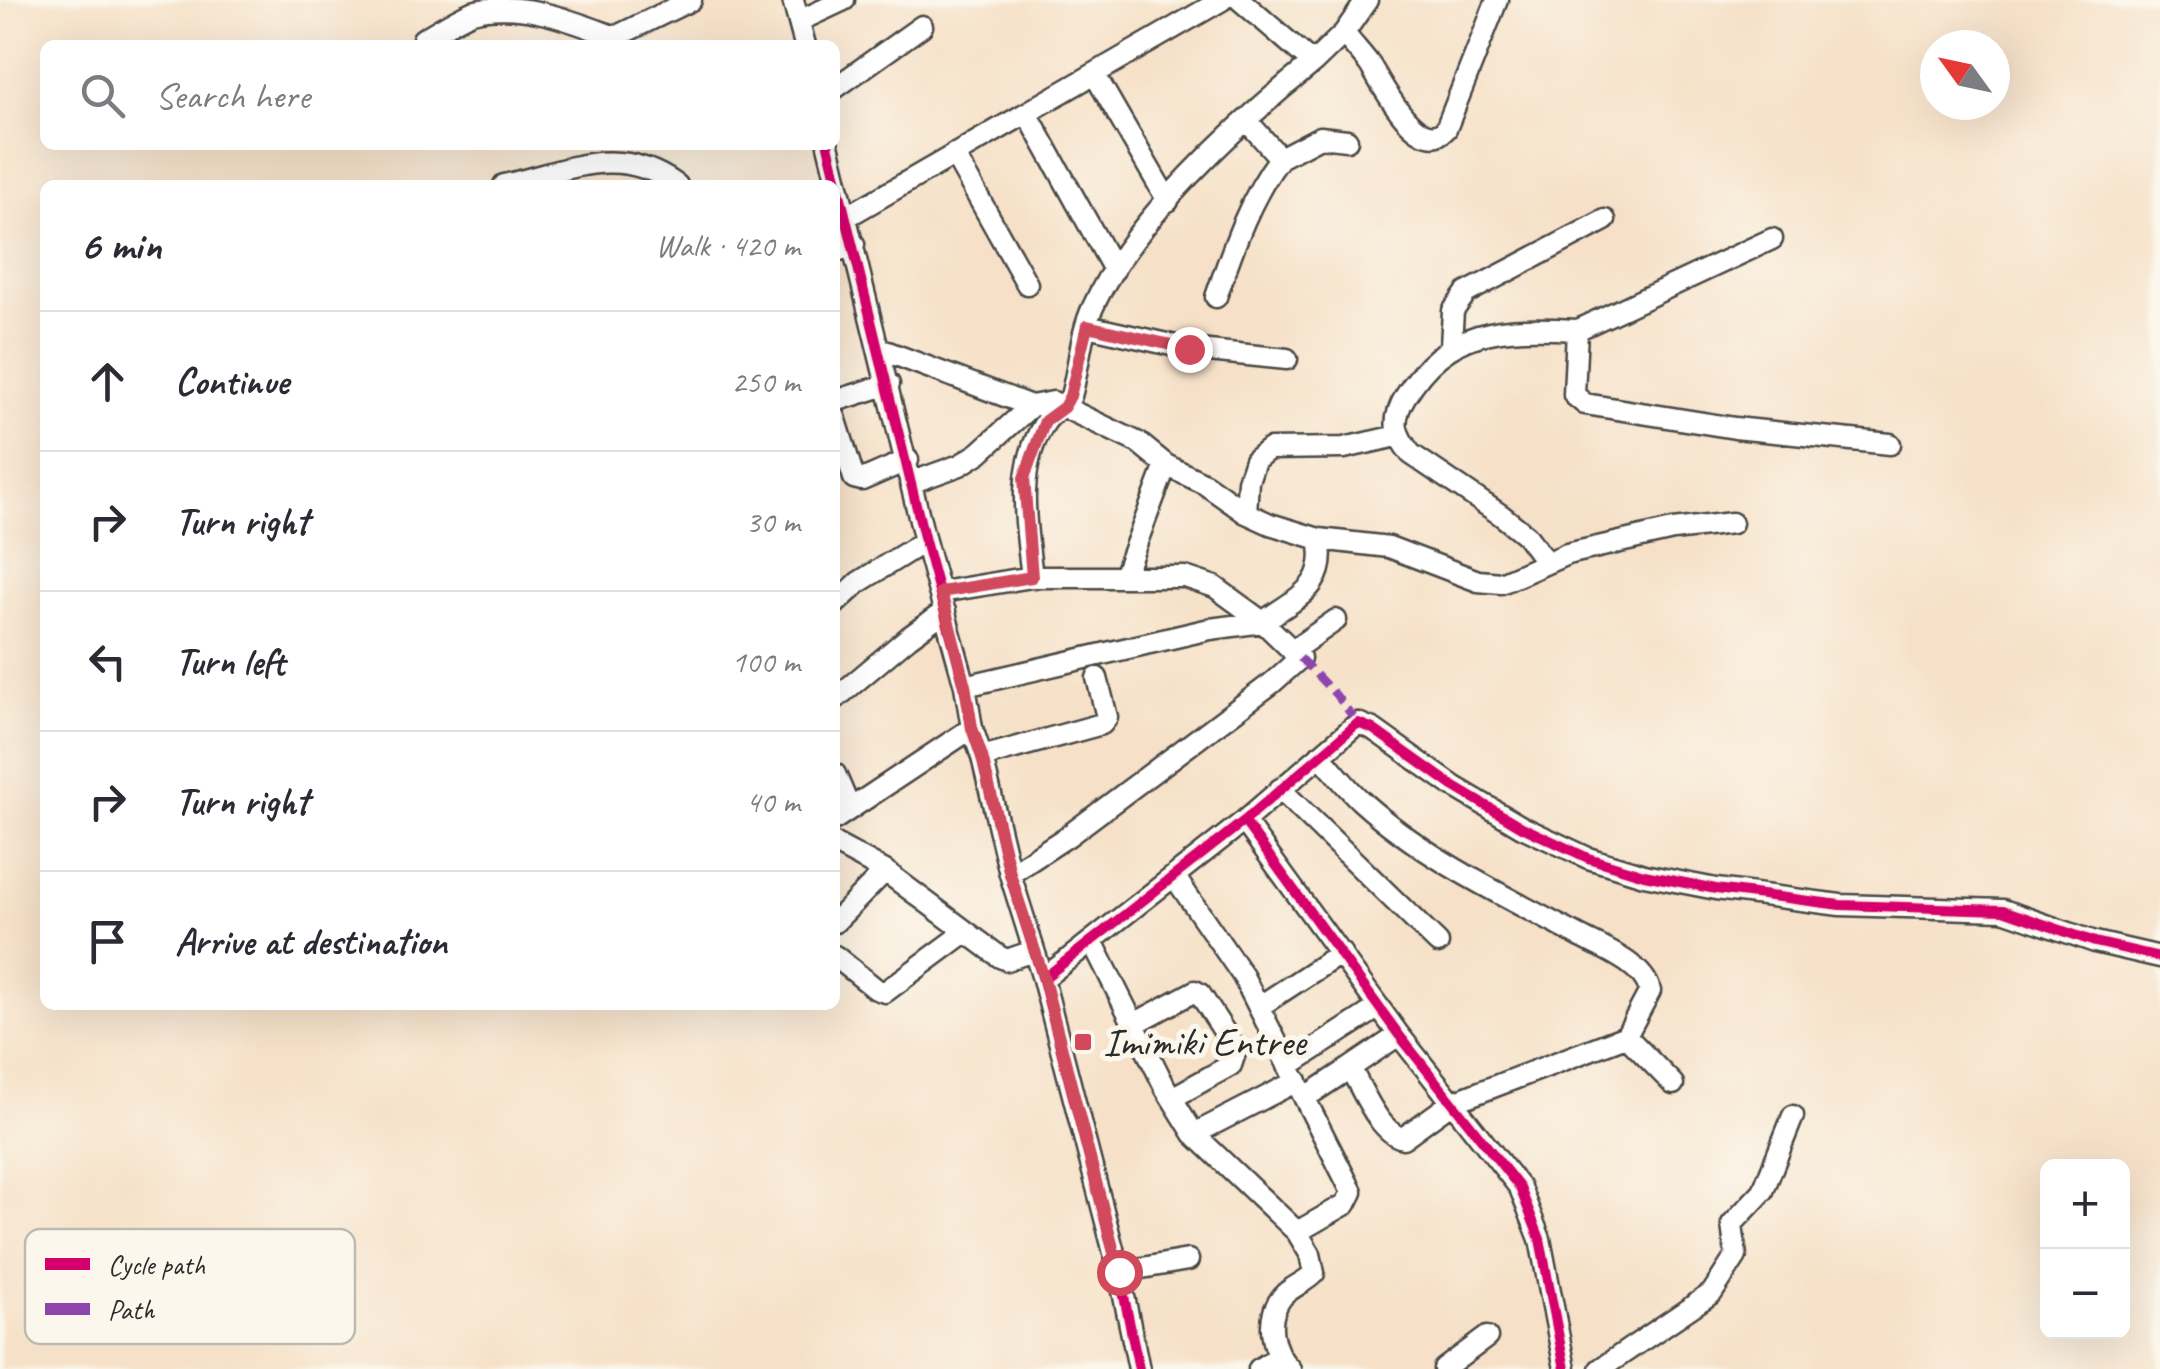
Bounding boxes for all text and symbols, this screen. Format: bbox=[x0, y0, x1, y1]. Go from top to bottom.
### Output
north arrow bbox=[1920, 30, 2010, 120]
search box bbox=[40, 40, 840, 150]
icon: search bbox=[75, 68, 130, 123]
text: Search here bbox=[155, 72, 310, 119]
text: 6 min bbox=[80, 219, 161, 272]
text: Walk · 420 m bbox=[656, 225, 800, 266]
route end bbox=[1167, 327, 1213, 373]
icon: ahead bbox=[80, 354, 135, 409]
text: Continue bbox=[175, 358, 289, 405]
text: 250 m bbox=[731, 361, 800, 402]
icon: right bbox=[80, 494, 135, 549]
text: Turn right bbox=[175, 498, 309, 545]
text: 30 m bbox=[746, 501, 800, 542]
icon: left bbox=[80, 634, 135, 689]
text: Turn left bbox=[175, 638, 285, 685]
text: 100 m bbox=[731, 641, 800, 682]
icon: right bbox=[80, 774, 135, 829]
text: Turn right bbox=[175, 778, 309, 825]
text: 40 m bbox=[746, 781, 800, 822]
icon: arrive bbox=[80, 914, 135, 969]
text: Arrive at destination bbox=[175, 918, 447, 965]
place label: Imimiki Entree bbox=[1103, 1017, 1308, 1067]
marker: Imimiki Entree bbox=[1072, 1031, 1094, 1053]
map controls bbox=[2040, 1159, 2130, 1339]
button: + bbox=[2040, 1159, 2130, 1249]
legend bbox=[25, 1229, 355, 1344]
text: Cycle path bbox=[108, 1247, 205, 1282]
button: − bbox=[2040, 1249, 2130, 1339]
route start bbox=[1097, 1250, 1143, 1296]
text: Path bbox=[108, 1292, 155, 1327]

